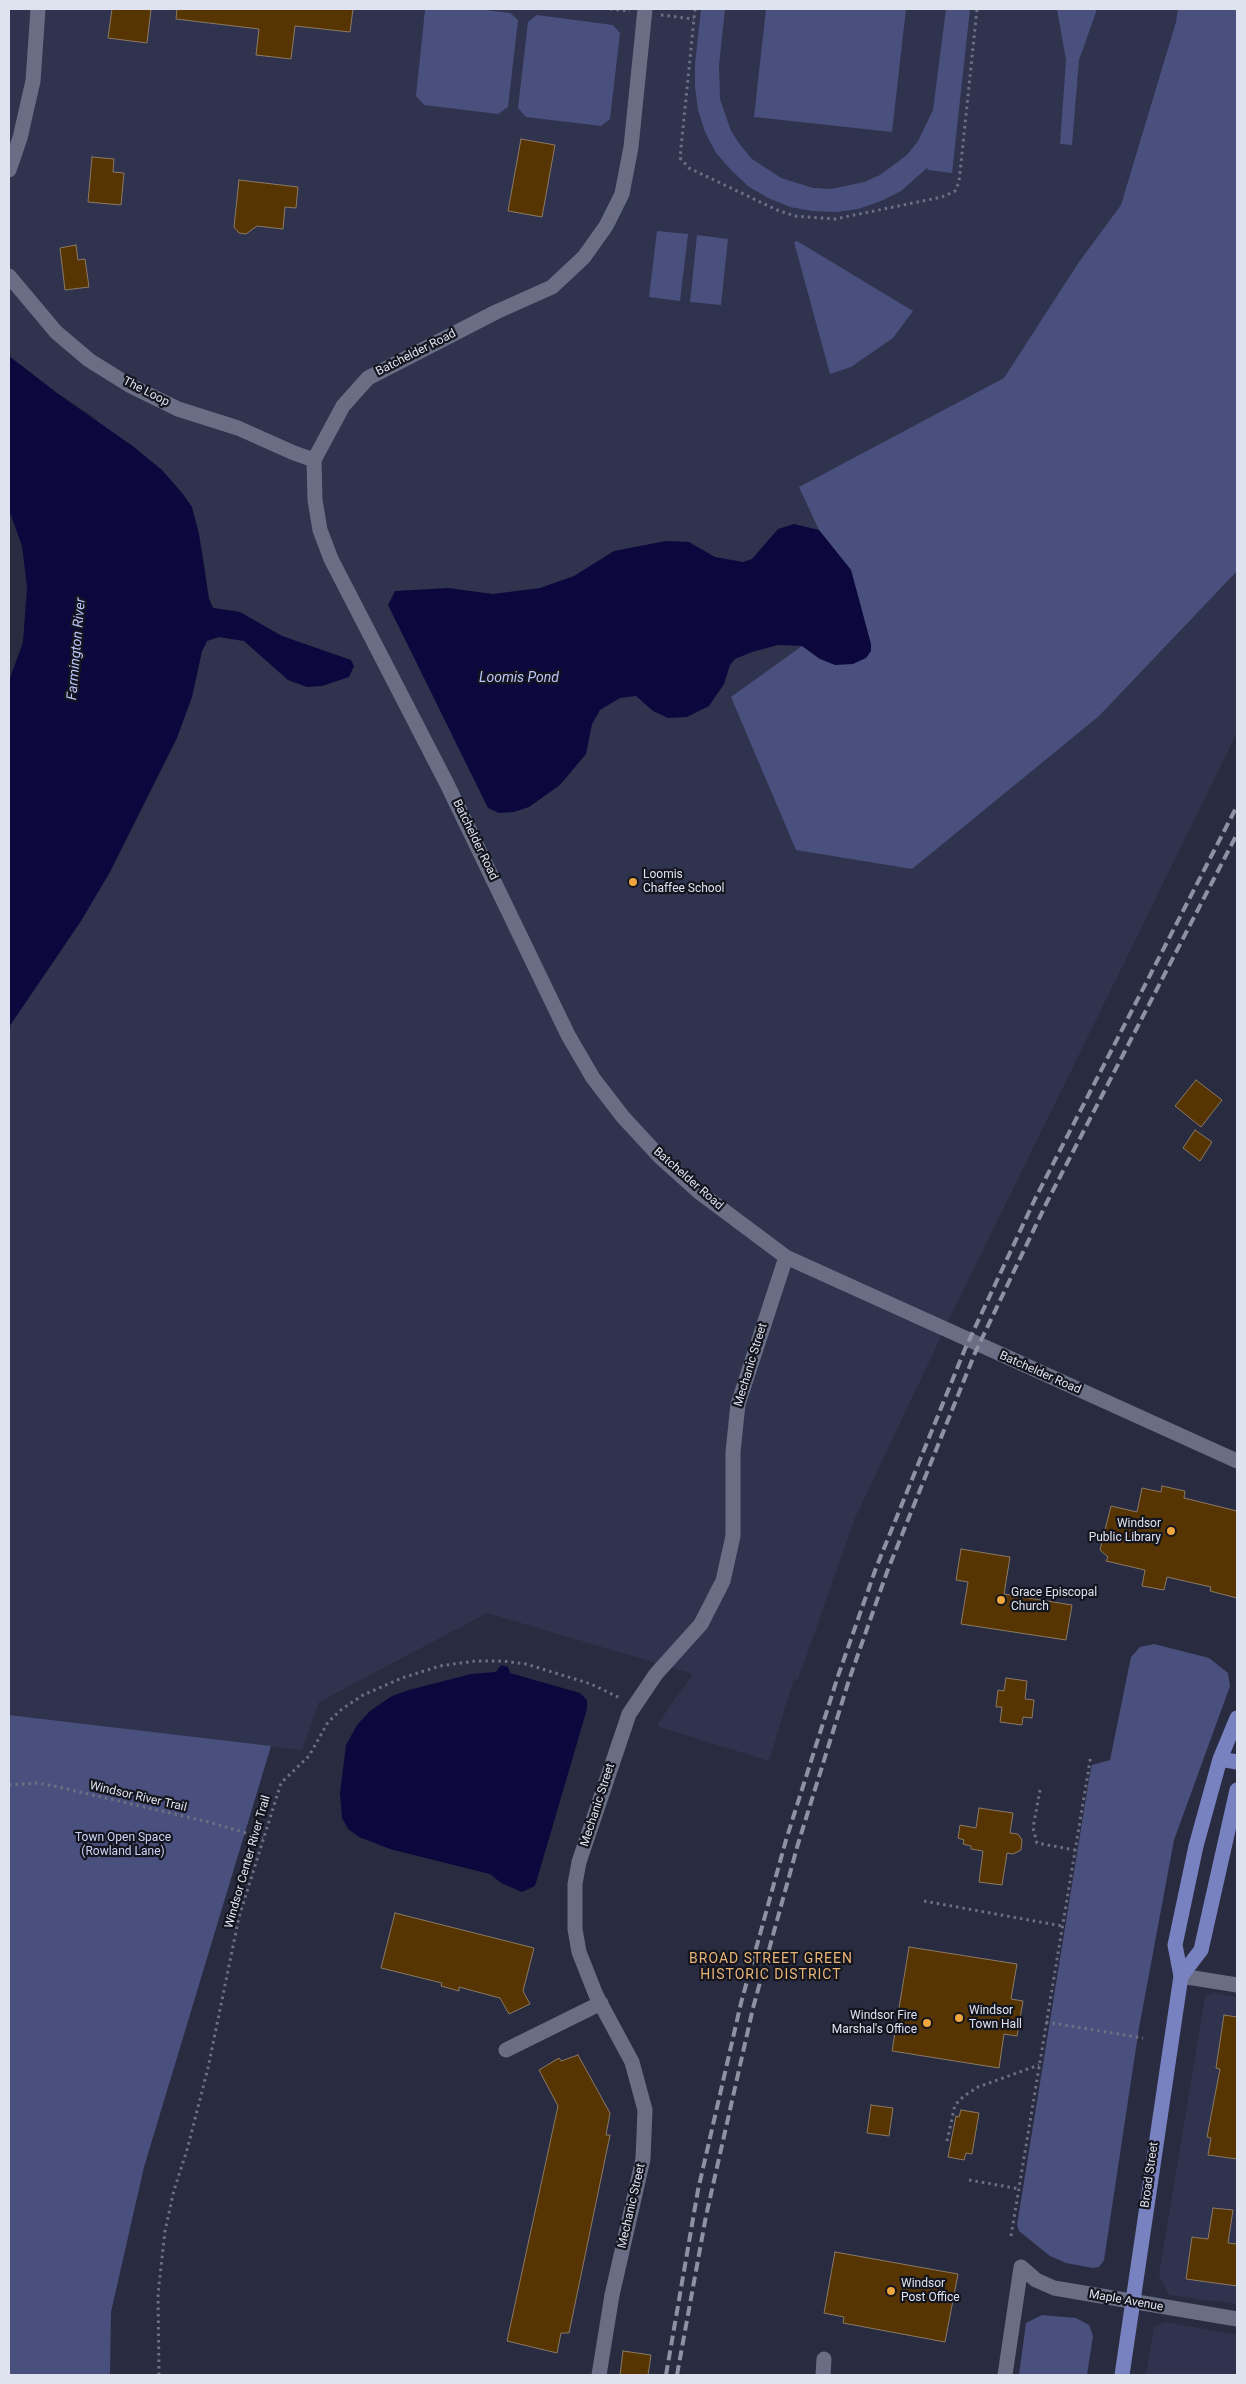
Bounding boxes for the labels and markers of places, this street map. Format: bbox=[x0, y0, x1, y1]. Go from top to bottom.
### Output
place label: Loomis Chaffee School bbox=[643, 868, 724, 896]
marker: Loomis Chaffee School bbox=[627, 876, 639, 888]
place label: Windsor Public Library bbox=[1089, 1517, 1161, 1545]
marker: Windsor Public Library bbox=[1165, 1525, 1177, 1537]
place label: Grace Episcopal Church bbox=[1011, 1586, 1097, 1614]
marker: Grace Episcopal Church bbox=[995, 1594, 1007, 1606]
place label: Windsor Town Hall bbox=[969, 2004, 1022, 2032]
place label: Windsor Fire Marshal's Office bbox=[832, 2009, 917, 2037]
marker: Windsor Town Hall bbox=[953, 2012, 965, 2024]
marker: Windsor Fire Marshal's Office bbox=[921, 2017, 933, 2029]
place label: Windsor Post Office bbox=[901, 2277, 960, 2305]
marker: Windsor Post Office bbox=[885, 2285, 897, 2297]

